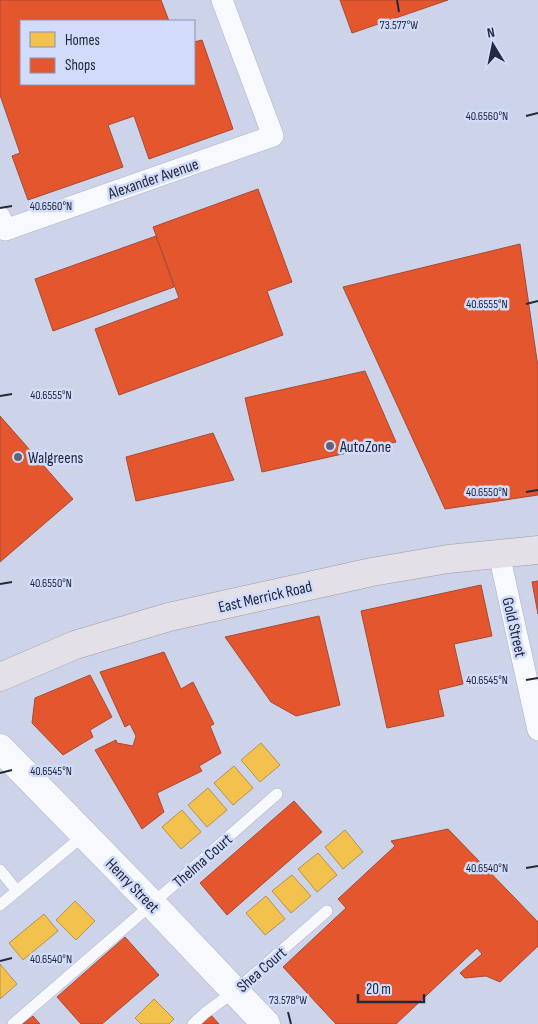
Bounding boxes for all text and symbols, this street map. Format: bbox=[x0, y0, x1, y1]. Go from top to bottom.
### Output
text: 73.577°W bbox=[380, 18, 418, 33]
legend bbox=[20, 20, 195, 85]
north arrow bbox=[468, 20, 518, 70]
text: N bbox=[486, 24, 496, 42]
text: Homes bbox=[65, 31, 100, 50]
text: Shops bbox=[65, 56, 96, 75]
text: 40.6560°N bbox=[466, 109, 508, 124]
street label: Alexander Avenue bbox=[105, 155, 201, 204]
text: 40.6560°N bbox=[30, 199, 72, 214]
text: 40.6555°N bbox=[466, 297, 508, 312]
text: 40.6555°N bbox=[30, 388, 72, 403]
place label: AutoZone bbox=[339, 438, 391, 457]
marker: AutoZone bbox=[324, 440, 336, 452]
place label: Walgreens bbox=[28, 449, 84, 468]
marker: Walgreens bbox=[12, 451, 24, 463]
text: 40.6550°N bbox=[466, 485, 508, 500]
text: 40.6550°N bbox=[30, 576, 72, 591]
street label: East Merrick Road bbox=[217, 577, 314, 617]
street label: Gold Street bbox=[497, 596, 530, 659]
text: 40.6545°N bbox=[466, 673, 508, 688]
text: 40.6545°N bbox=[30, 764, 72, 779]
street label: Thelma Court bbox=[170, 830, 237, 892]
street label: Henry Street bbox=[101, 855, 163, 917]
text: 40.6540°N bbox=[466, 861, 508, 876]
street label: Shea Court bbox=[233, 943, 291, 997]
text: 40.6540°N bbox=[30, 952, 72, 967]
scale bar bbox=[358, 972, 424, 1004]
text: 20 m bbox=[366, 980, 391, 999]
text: 73.578°W bbox=[269, 993, 307, 1008]

